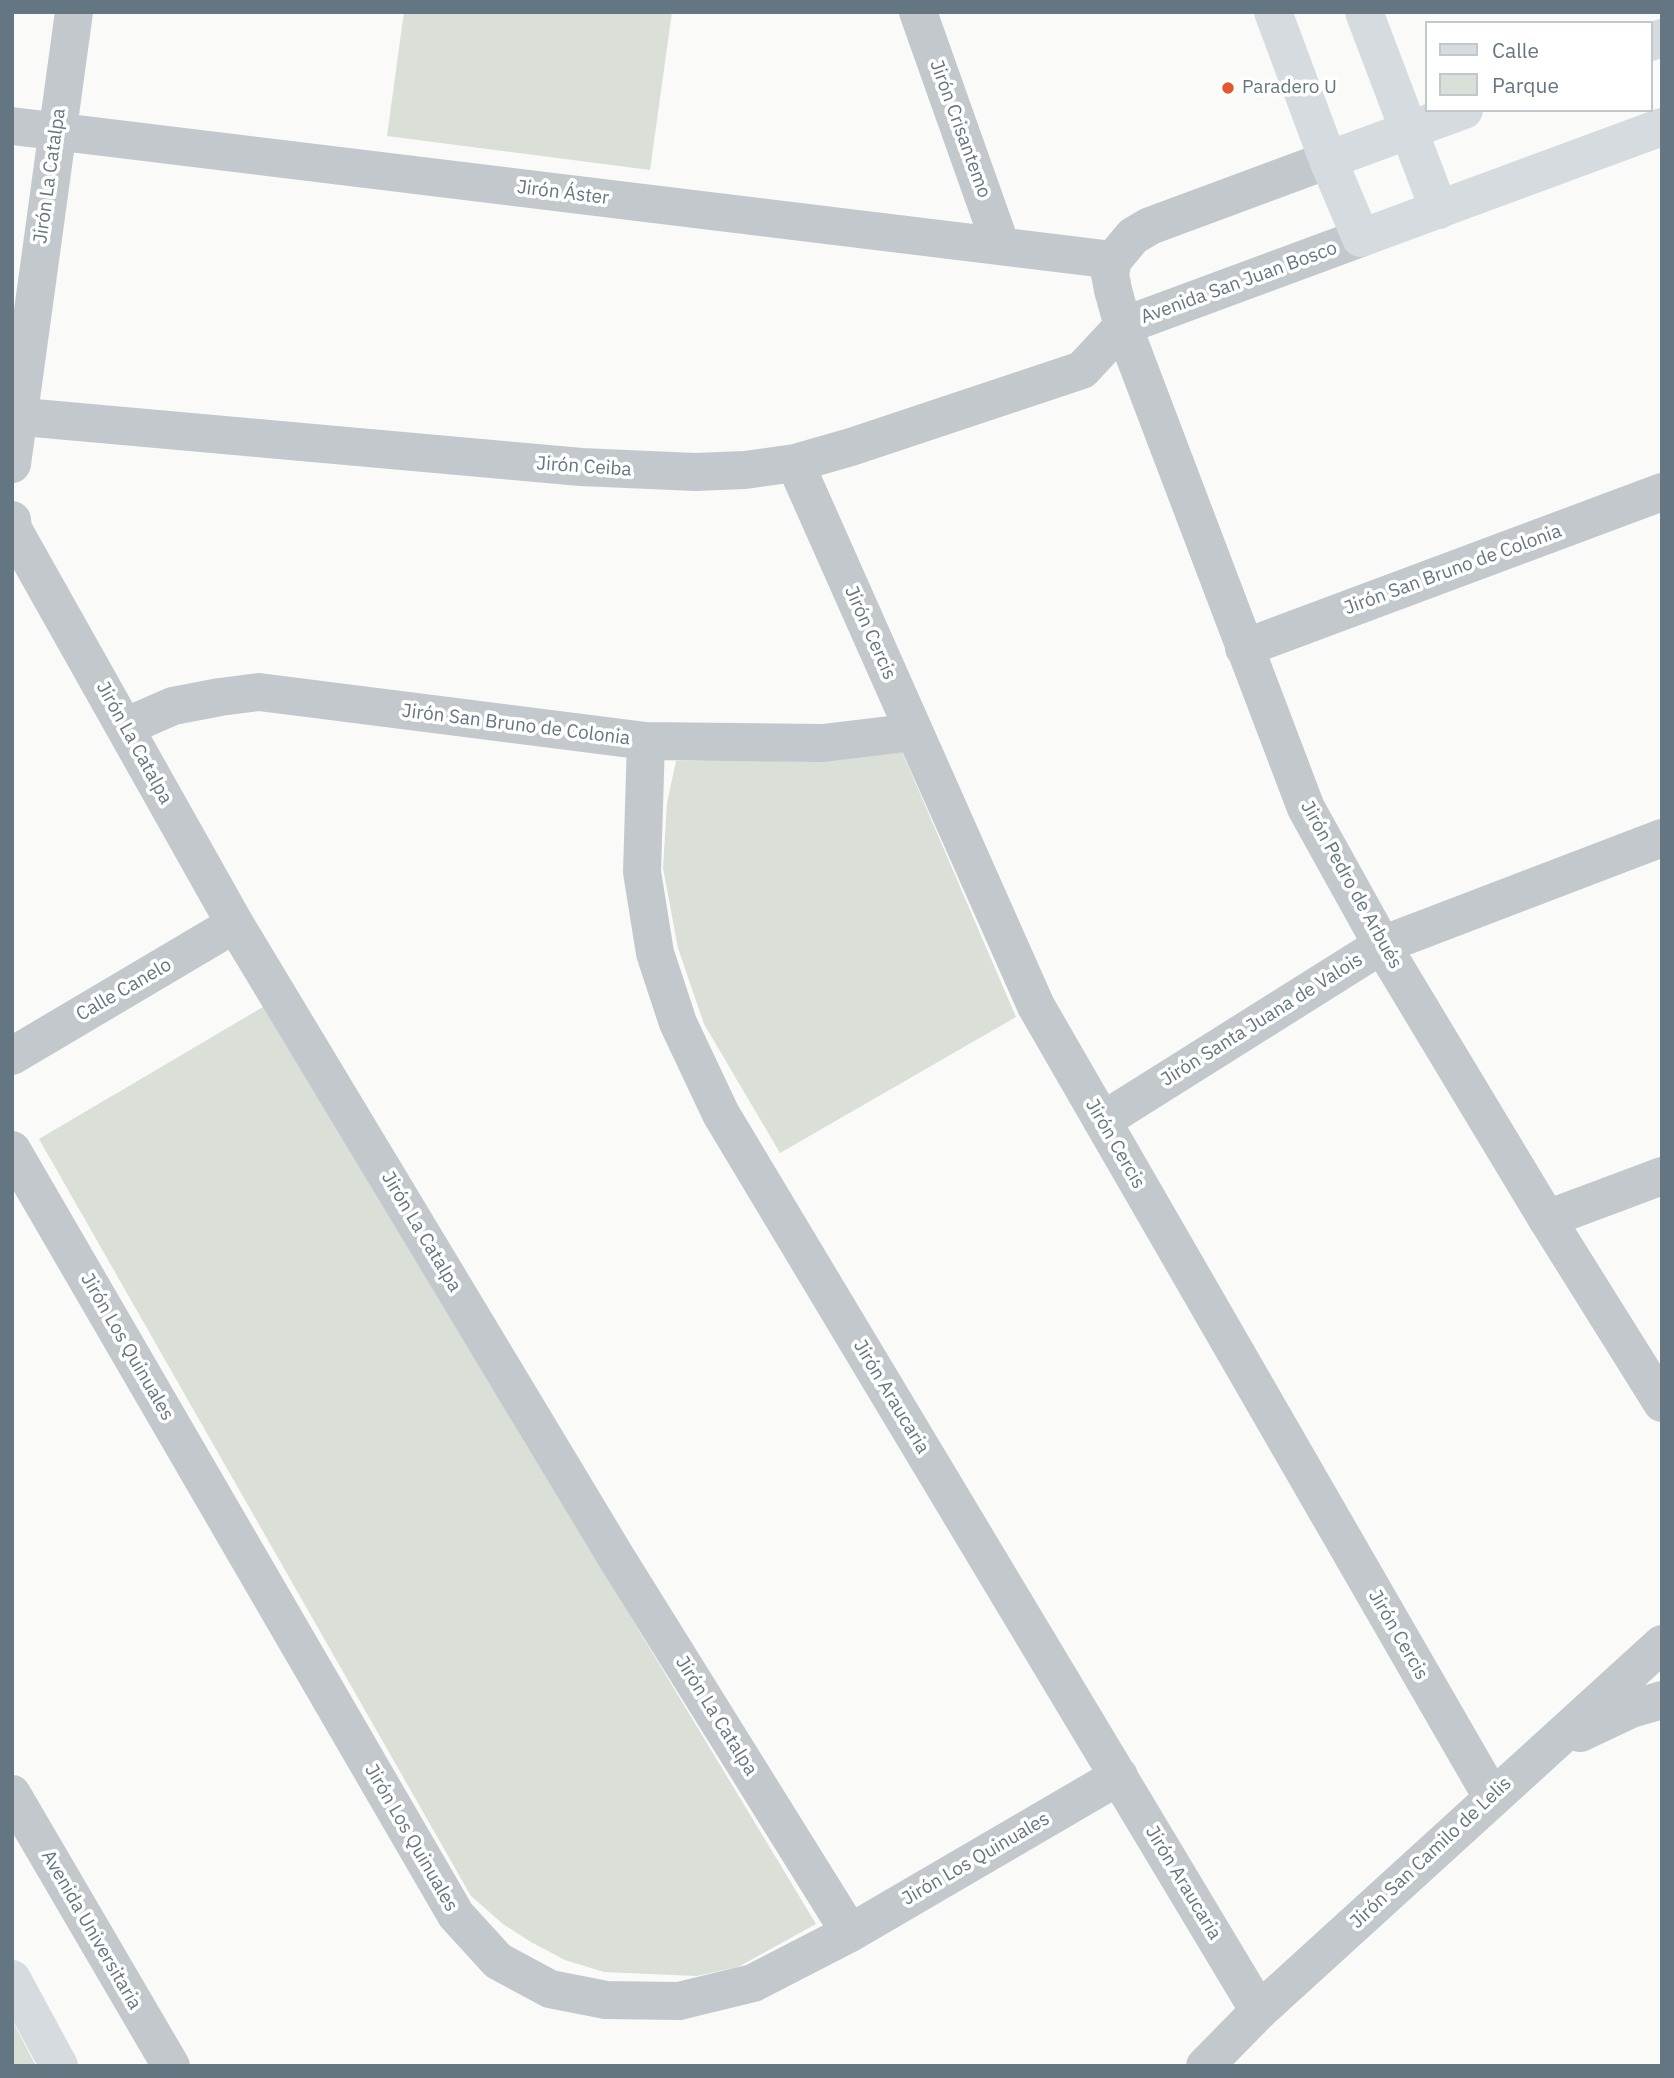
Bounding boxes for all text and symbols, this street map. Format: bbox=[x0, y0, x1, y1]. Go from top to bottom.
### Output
legend bbox=[1426, 21, 1653, 112]
text: Calle bbox=[1492, 36, 1539, 64]
street label: Jirón Crisantemo bbox=[924, 57, 996, 201]
text: Parque bbox=[1492, 71, 1559, 99]
place label: Paradero U bbox=[1242, 77, 1337, 99]
marker: Paradero U bbox=[1220, 80, 1236, 96]
street label: Jirón La Catalpa bbox=[29, 107, 71, 245]
street label: Jirón Áster bbox=[516, 176, 610, 210]
street label: Avenida San Juan Bosco bbox=[1138, 237, 1340, 329]
street label: Jirón Ceiba bbox=[536, 452, 632, 482]
street label: Jirón San Bruno de Colonia bbox=[1341, 520, 1565, 620]
street label: Jirón Cercis bbox=[839, 583, 901, 683]
street label: Jirón La Catalpa bbox=[91, 678, 177, 808]
street label: Jirón San Bruno de Colonia bbox=[401, 700, 631, 750]
street label: Jirón Pedro de Arbués bbox=[1295, 797, 1407, 973]
street label: Jirón Santa Juana de Valois bbox=[1157, 948, 1367, 1092]
street label: Calle Canelo bbox=[72, 954, 176, 1026]
street label: Jirón Cercis bbox=[1080, 1095, 1150, 1193]
street label: Jirón La Catalpa bbox=[376, 1168, 466, 1296]
street label: Jirón Los Quinuales bbox=[75, 1269, 179, 1425]
street label: Jirón Araucaria bbox=[848, 1336, 934, 1458]
street label: Jirón Cercis bbox=[1363, 1586, 1433, 1684]
street label: Jirón La Catalpa bbox=[670, 1652, 762, 1780]
street label: Jirón Los Quinuales bbox=[359, 1760, 463, 1916]
street label: Jirón San Camilo de Lelis bbox=[1346, 1772, 1516, 1934]
street label: Jirón Los Quinuales bbox=[898, 1807, 1054, 1911]
street label: Jirón Araucaria bbox=[1140, 1822, 1226, 1944]
street label: Avenida Universitaria bbox=[36, 1846, 146, 2014]

